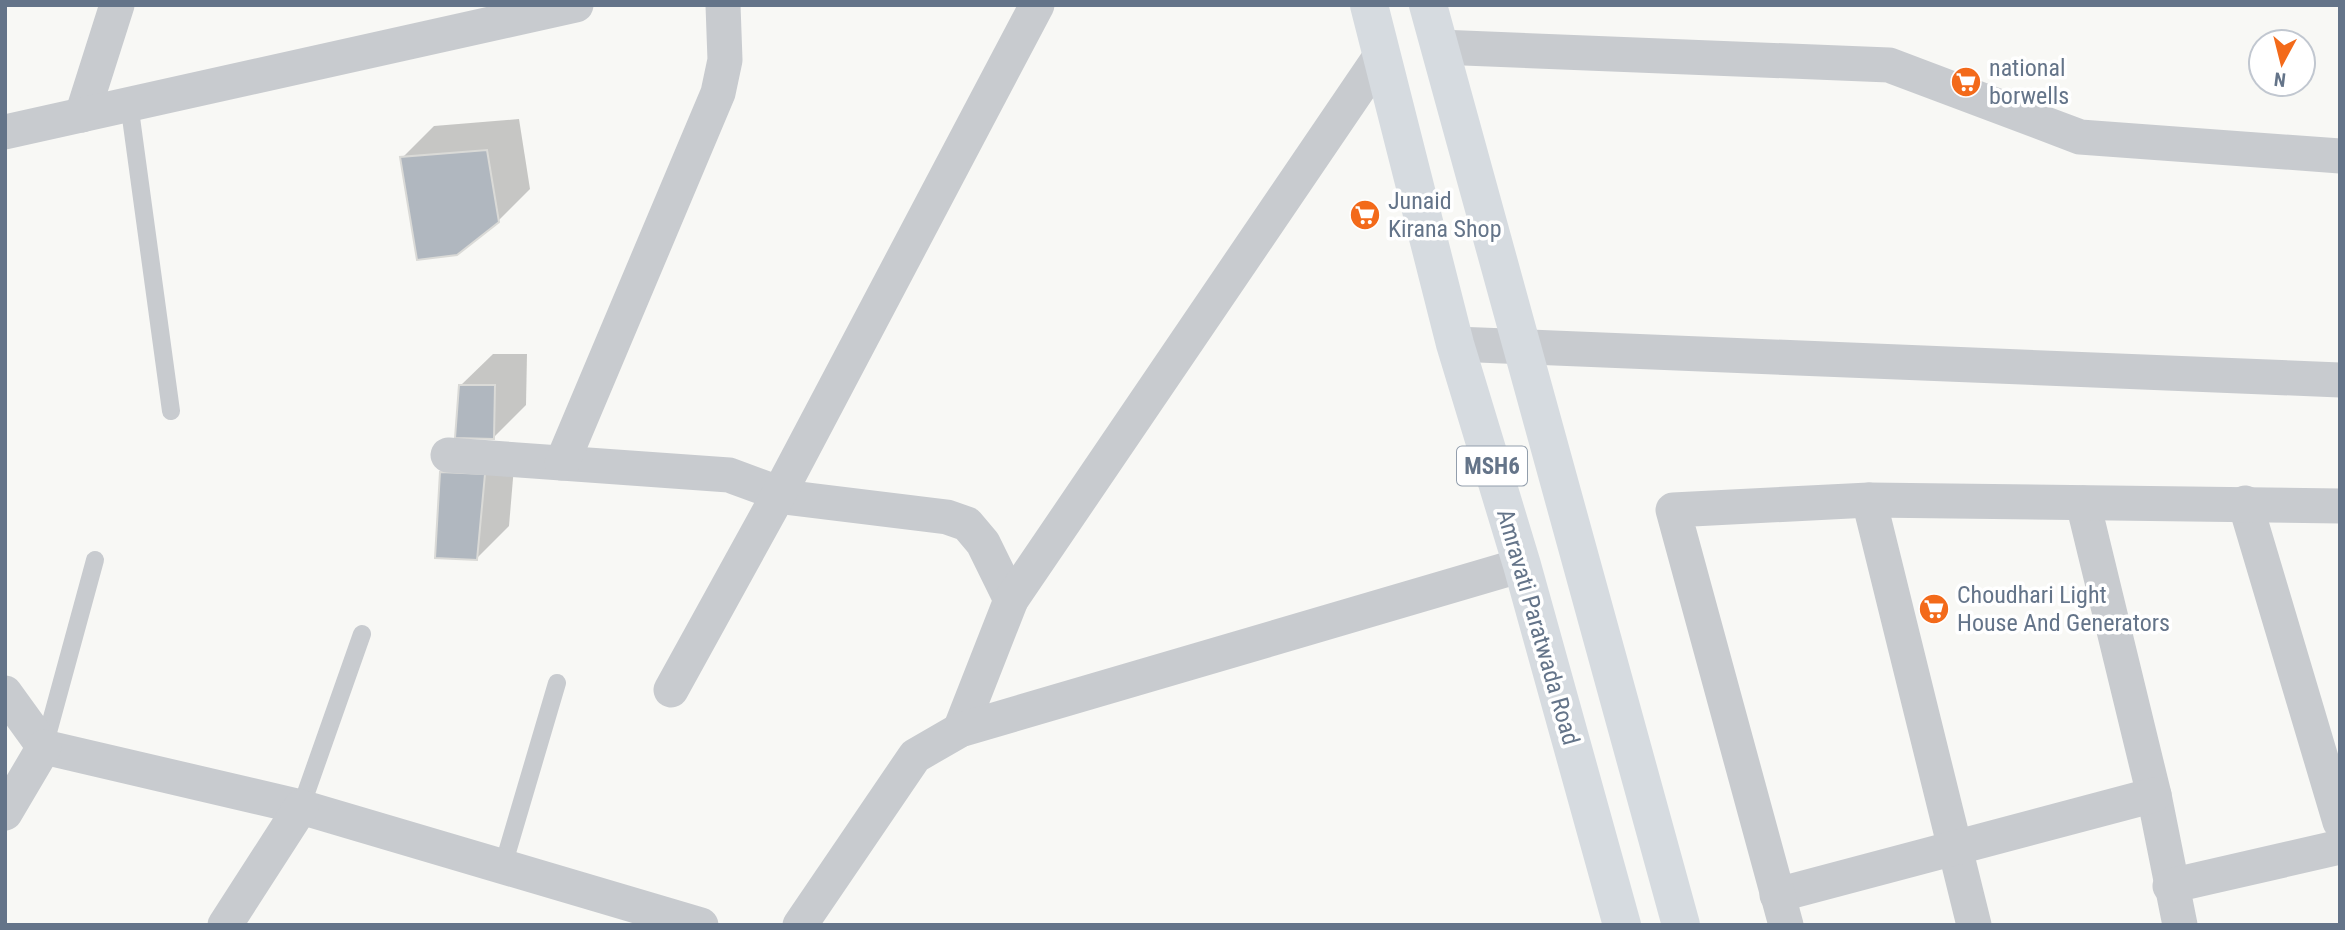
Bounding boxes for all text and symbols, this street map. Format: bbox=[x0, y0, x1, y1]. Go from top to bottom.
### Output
north arrow bbox=[2247, 28, 2317, 98]
place label: national borwells bbox=[1989, 54, 2069, 110]
supermarket icon: national borwells bbox=[1949, 65, 1983, 99]
text: N bbox=[2273, 67, 2287, 92]
place label: Junaid Kirana Shop bbox=[1388, 187, 1501, 243]
supermarket icon: Junaid Kirana Shop bbox=[1348, 198, 1382, 232]
road number: MSH6 bbox=[1457, 446, 1527, 486]
street label: Amravati Paratwada Road bbox=[1491, 506, 1585, 748]
place label: Choudhari Light House And Generators bbox=[1957, 581, 2170, 637]
supermarket icon: Choudhari Light House And Generators bbox=[1917, 592, 1951, 626]

